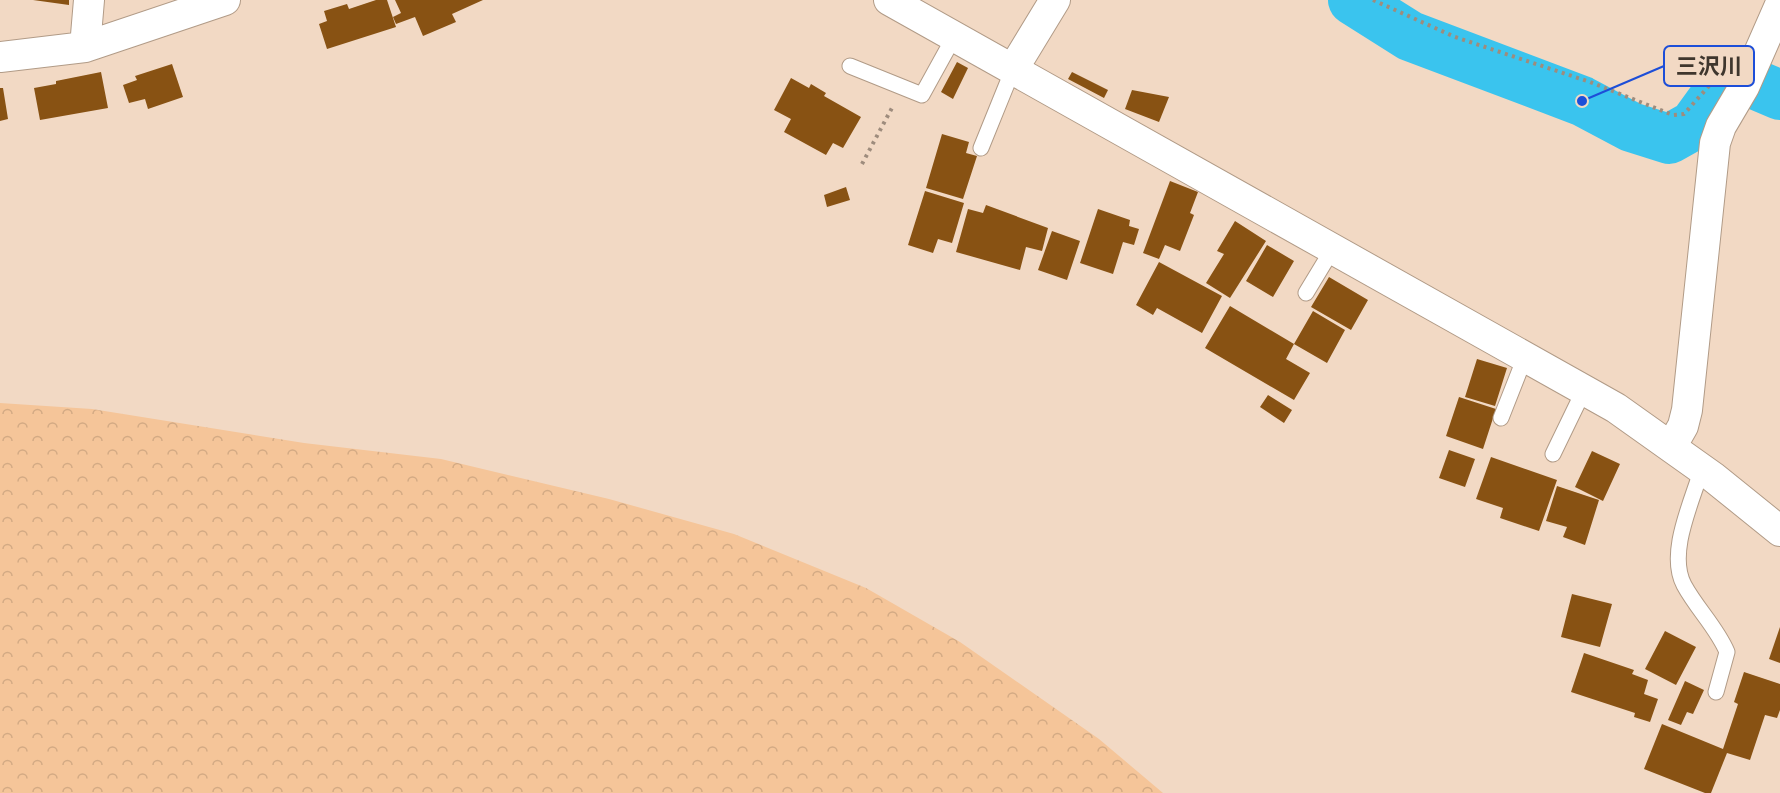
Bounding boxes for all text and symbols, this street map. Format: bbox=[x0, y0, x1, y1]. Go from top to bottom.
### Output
callout: 三沢川 bbox=[1664, 46, 1754, 86]
text: 三沢川 bbox=[1676, 50, 1742, 80]

